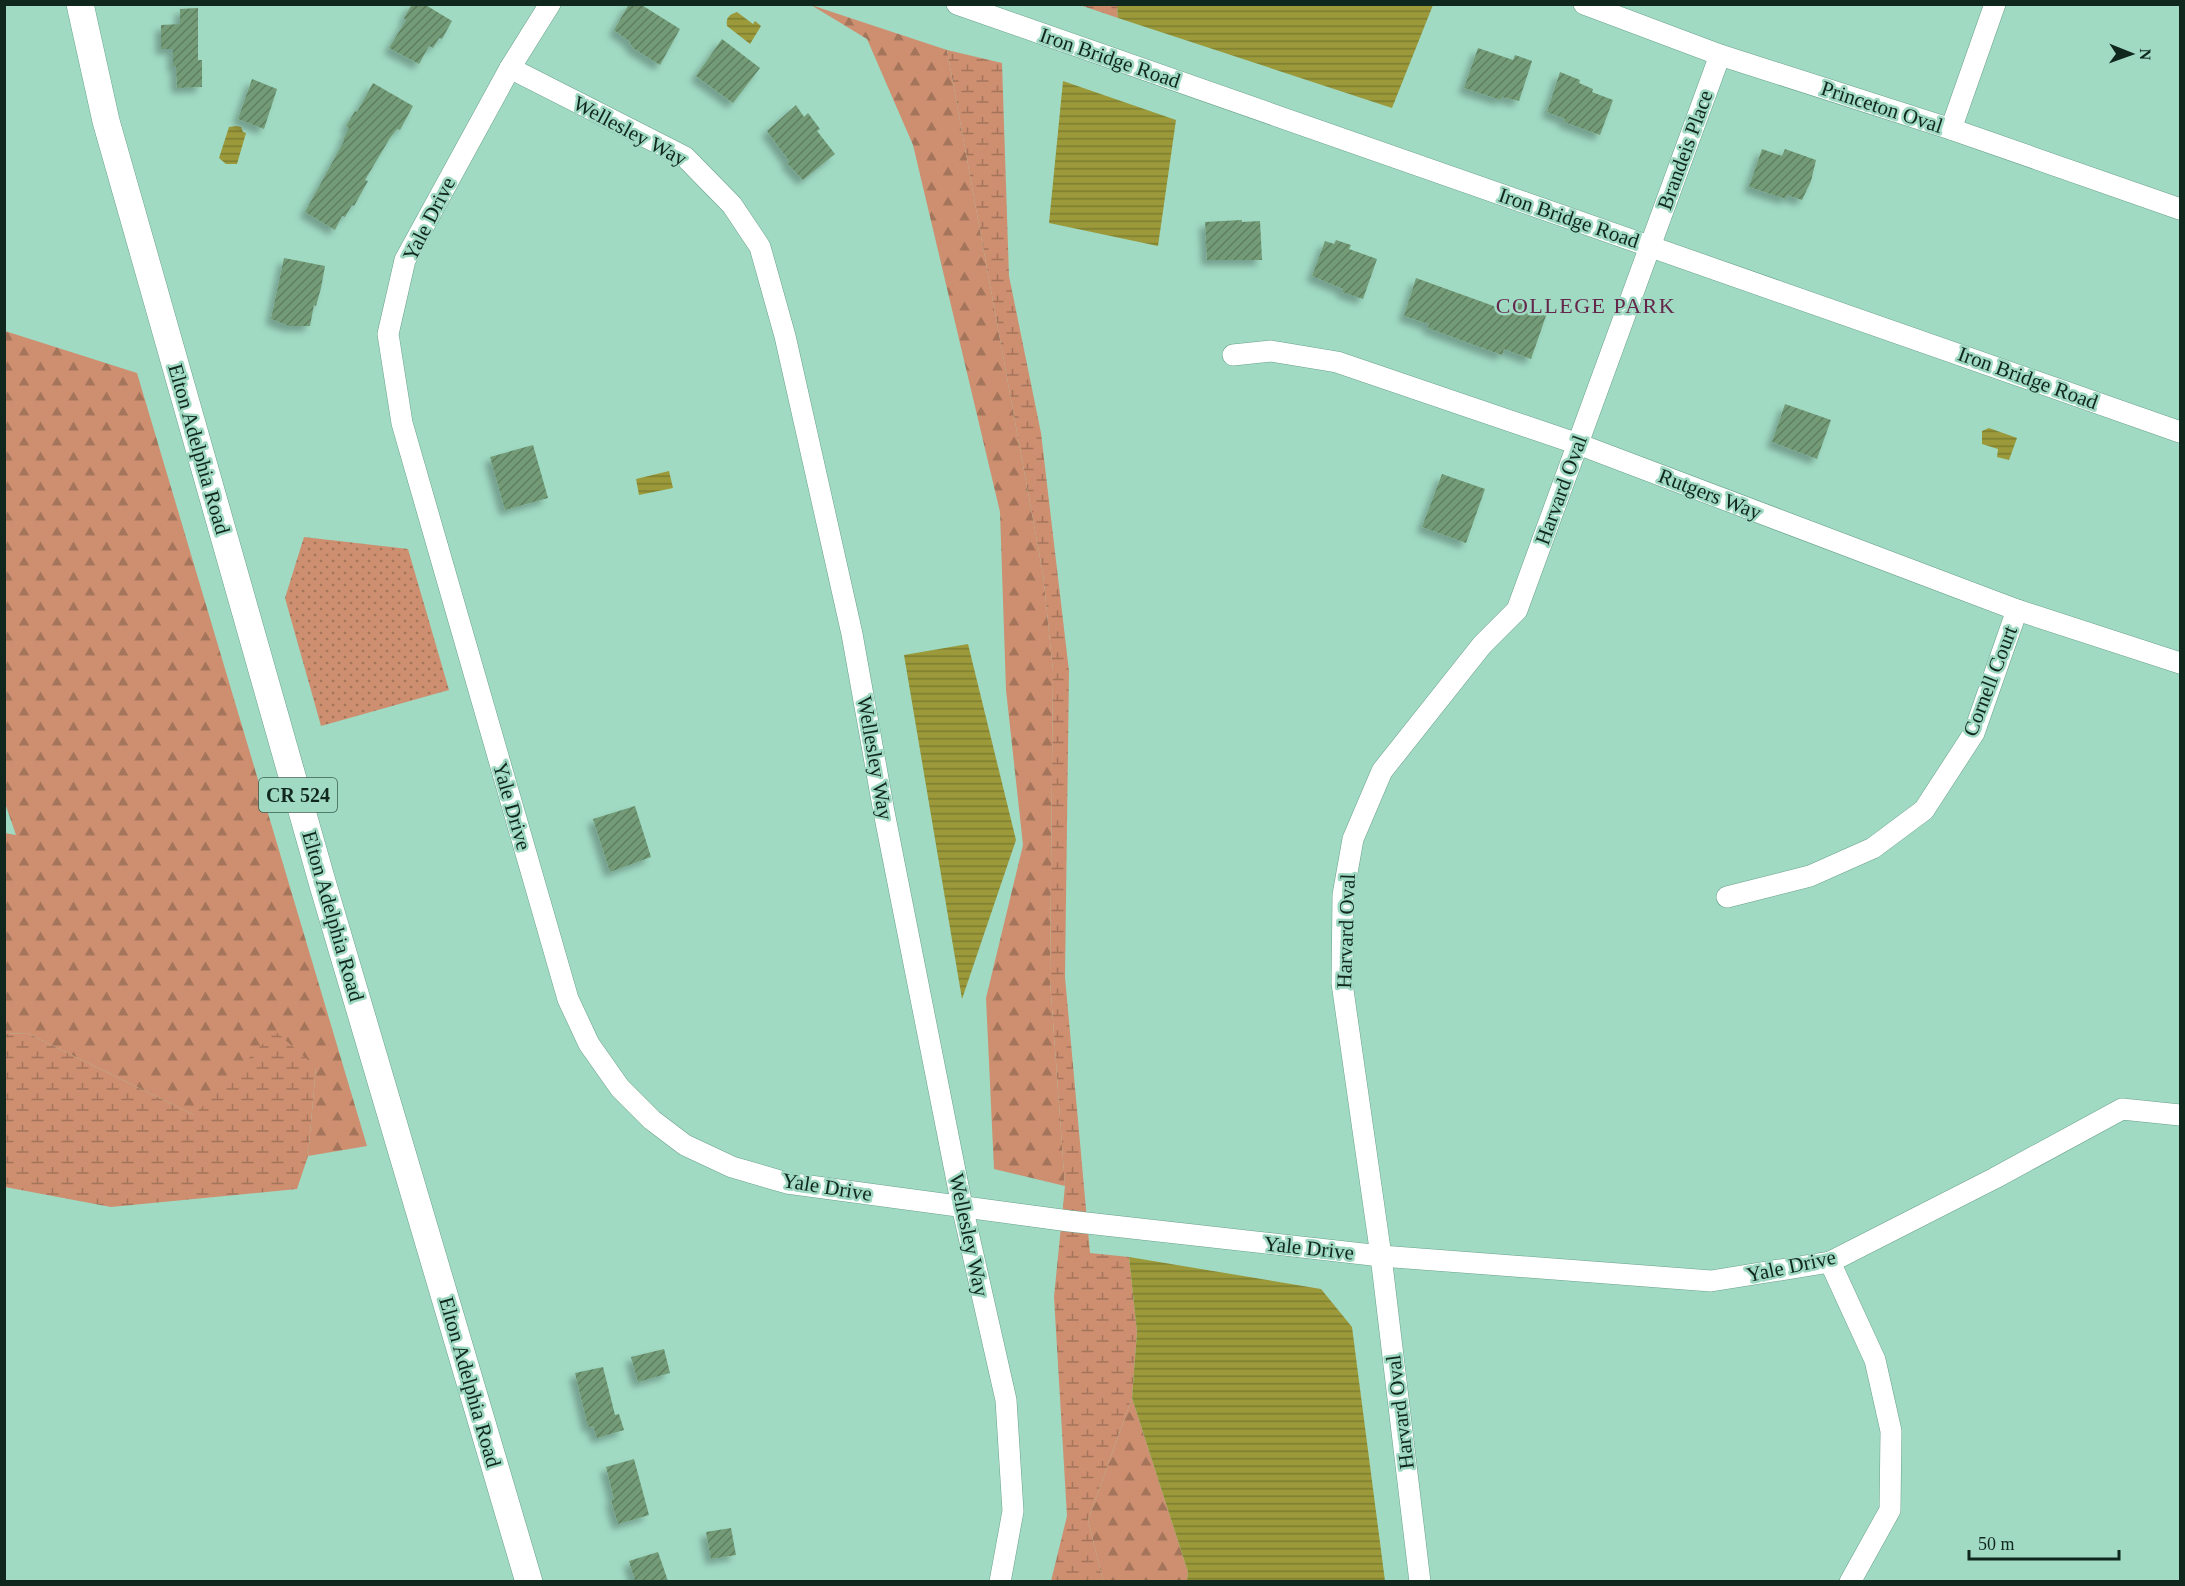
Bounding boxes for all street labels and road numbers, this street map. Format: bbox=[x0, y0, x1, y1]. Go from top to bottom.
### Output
street label: Iron Bridge Road bbox=[1037, 23, 1184, 93]
street label: Princeton Oval bbox=[1818, 76, 1946, 138]
street label: Brandeis Place bbox=[1652, 87, 1718, 213]
street label: Wellesley Way bbox=[569, 91, 691, 171]
street label: Yale Drive bbox=[398, 173, 460, 265]
street label: Iron Bridge Road bbox=[1496, 183, 1643, 253]
street label: Iron Bridge Road bbox=[1955, 342, 2102, 415]
street label: Elton Adelphia Road bbox=[163, 361, 235, 537]
street label: Harvard Oval bbox=[1530, 432, 1592, 548]
street label: Rutgers Way bbox=[1655, 463, 1765, 525]
street label: Cornell Court bbox=[1958, 622, 2022, 739]
street label: Wellesley Way bbox=[852, 694, 898, 822]
street label: Yale Drive bbox=[488, 759, 536, 853]
road number: CR 524 bbox=[259, 778, 337, 812]
street label: Elton Adelphia Road bbox=[297, 828, 369, 1004]
street label: Harvard Oval bbox=[1332, 873, 1360, 989]
street label: Yale Drive bbox=[780, 1168, 874, 1206]
street label: Wellesley Way bbox=[944, 1171, 994, 1299]
street label: Yale Drive bbox=[1263, 1231, 1355, 1265]
street label: Yale Drive bbox=[1744, 1245, 1838, 1287]
street label: Elton Adelphia Road bbox=[434, 1294, 506, 1470]
street label: Harvard Oval bbox=[1381, 1353, 1419, 1470]

